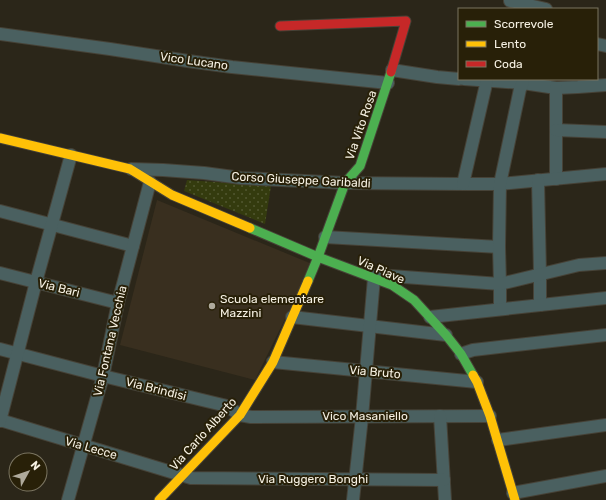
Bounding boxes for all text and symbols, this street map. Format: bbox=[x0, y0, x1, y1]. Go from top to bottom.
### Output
legend bbox=[458, 8, 598, 80]
text: Scorrevole bbox=[494, 17, 554, 31]
text: Lento bbox=[494, 37, 526, 51]
street label: Vico Lucano bbox=[159, 49, 229, 73]
text: Coda bbox=[494, 57, 523, 71]
street label: Via Vito Rosa bbox=[343, 88, 379, 162]
street label: Corso Giuseppe Garibaldi bbox=[231, 169, 371, 191]
street label: Via Piave bbox=[355, 253, 407, 287]
street label: Via Bari bbox=[37, 276, 81, 300]
street label: Via Fontana Vecchia bbox=[90, 284, 130, 398]
place label: Scuola elementare Mazzini bbox=[220, 292, 324, 320]
marker: Scuola elementare Mazzini bbox=[207, 301, 217, 311]
street label: Via Bruto bbox=[349, 363, 401, 381]
street label: Via Brindisi bbox=[124, 375, 188, 403]
street label: Via Carlo Alberto bbox=[167, 395, 239, 473]
street label: Vico Masaniello bbox=[322, 409, 408, 423]
street label: Via Lecce bbox=[63, 434, 119, 462]
north arrow bbox=[8, 452, 48, 492]
text: N bbox=[28, 459, 43, 473]
street label: Via Ruggero Bonghi bbox=[258, 472, 368, 486]

